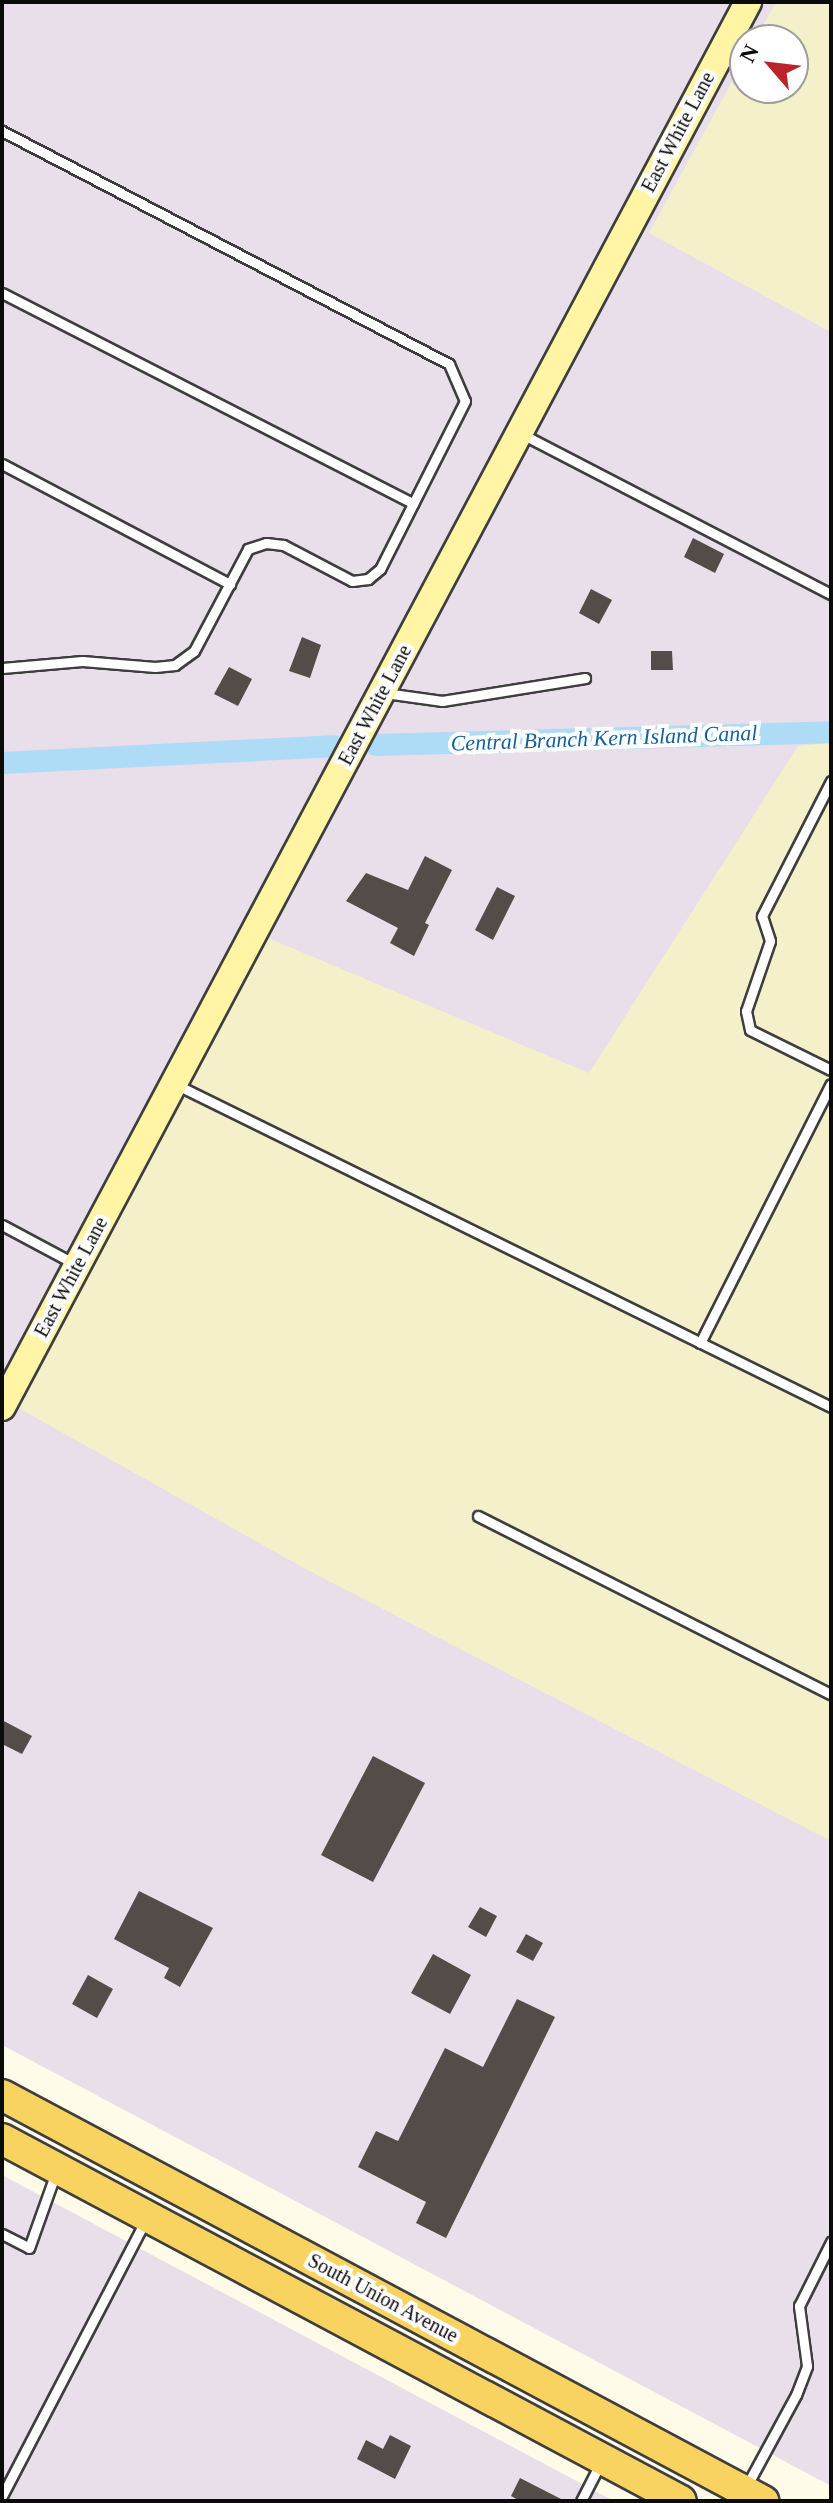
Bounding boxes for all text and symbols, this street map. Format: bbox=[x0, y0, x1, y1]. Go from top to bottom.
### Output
north arrow bbox=[729, 24, 809, 104]
text: N bbox=[734, 41, 764, 66]
street label: East White Lane bbox=[636, 68, 720, 196]
street label: East White Lane bbox=[333, 641, 417, 769]
water label: Central Branch Kern Island Canal bbox=[450, 719, 758, 757]
street label: East White Lane bbox=[29, 1213, 113, 1341]
street label: South Union Avenue bbox=[303, 2248, 463, 2348]

